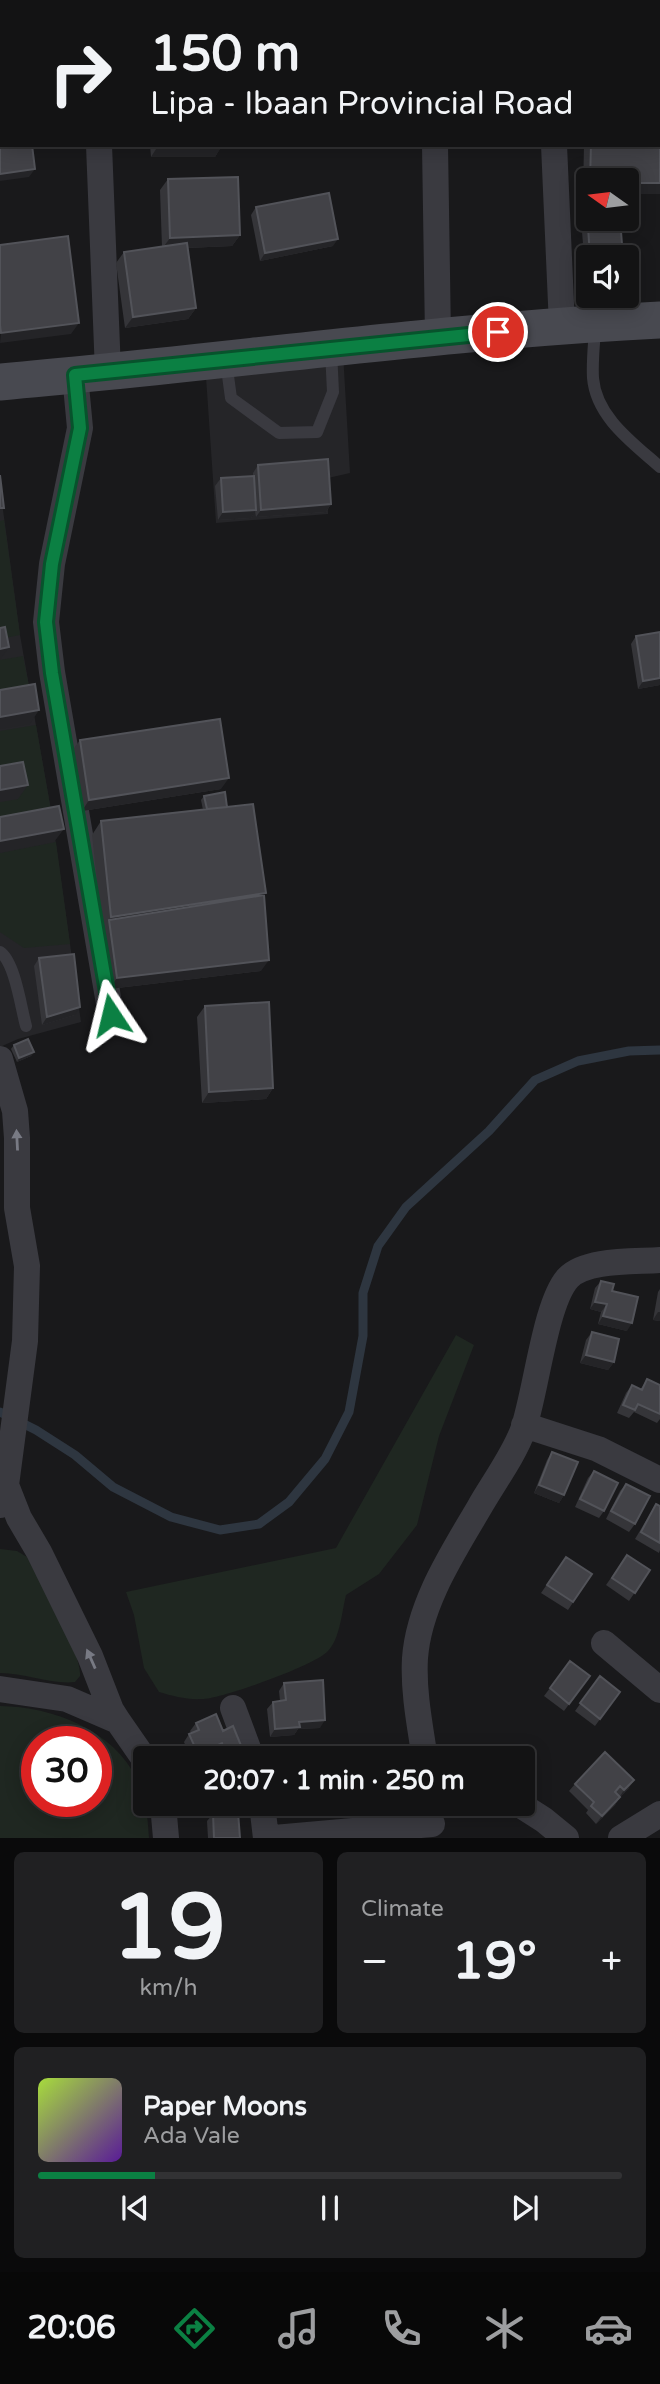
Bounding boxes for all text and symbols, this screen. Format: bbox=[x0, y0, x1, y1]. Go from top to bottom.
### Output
text: 150 m bbox=[150, 25, 300, 84]
icon: right bbox=[35, 28, 126, 119]
text: Lipa - Ibaan Provincial Road bbox=[150, 85, 573, 123]
north arrow bbox=[576, 168, 639, 231]
map controls bbox=[576, 168, 639, 308]
button: sound bbox=[576, 245, 639, 308]
pin bbox=[468, 302, 528, 362]
icon: arrive bbox=[479, 313, 517, 351]
position arrow bbox=[74, 978, 148, 1052]
one-way arrow bbox=[11, 1129, 22, 1151]
one-way arrow bbox=[85, 1649, 97, 1669]
speed limit sign: 30 bbox=[21, 1726, 112, 1817]
text: 20:07 · 1 min · 250 m bbox=[203, 1765, 465, 1796]
text: 19 bbox=[111, 1873, 226, 1983]
text: Climate bbox=[361, 1895, 444, 1923]
text: 19° bbox=[452, 1930, 537, 1993]
text: − bbox=[361, 1939, 388, 1985]
text: + bbox=[601, 1939, 622, 1985]
text: km/h bbox=[140, 1974, 197, 2002]
text: Paper Moons bbox=[143, 2091, 307, 2122]
text: Ada Vale bbox=[143, 2122, 240, 2150]
icon: previous bbox=[116, 2189, 154, 2227]
icon: pause bbox=[311, 2189, 349, 2227]
icon: next bbox=[506, 2189, 544, 2227]
icon: directions bbox=[170, 2304, 219, 2353]
icon: music bbox=[274, 2304, 323, 2353]
icon: phone bbox=[377, 2304, 426, 2353]
icon: climate bbox=[480, 2304, 529, 2353]
icon: car bbox=[584, 2304, 633, 2353]
text: 20:06 bbox=[27, 2309, 116, 2347]

